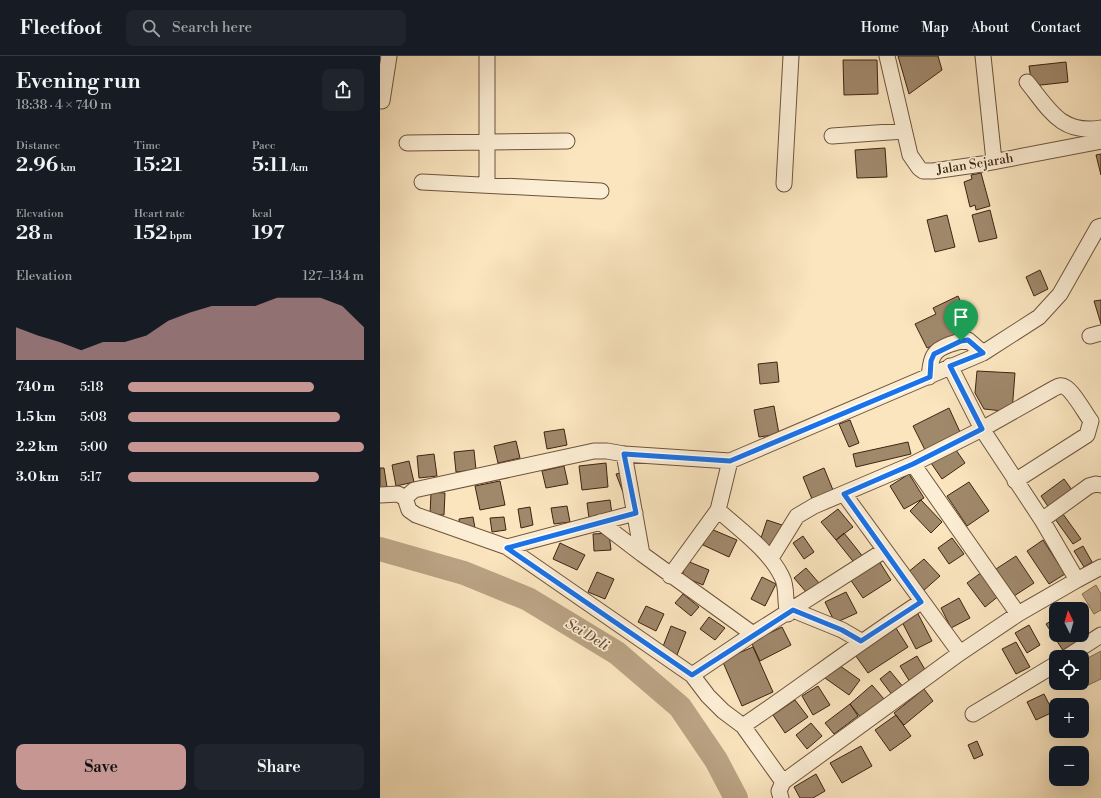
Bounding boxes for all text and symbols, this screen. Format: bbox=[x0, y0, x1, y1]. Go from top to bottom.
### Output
search box bbox=[126, 10, 406, 46]
text: Fleetfoot bbox=[20, 16, 102, 40]
icon: search bbox=[140, 17, 162, 39]
text: Search here bbox=[172, 18, 252, 37]
text: Home bbox=[861, 19, 899, 37]
text: Map bbox=[921, 19, 949, 37]
text: About bbox=[971, 19, 1009, 37]
text: Contact bbox=[1031, 19, 1081, 37]
text: Evening run bbox=[16, 68, 141, 95]
button: share bbox=[322, 69, 364, 111]
text: 18:38 · 4 × 740 m bbox=[16, 97, 112, 113]
text: Distance bbox=[16, 139, 60, 153]
text: Time bbox=[134, 139, 161, 153]
text: Pace bbox=[252, 139, 276, 153]
street label: Jalan Sejarah bbox=[934, 150, 1015, 178]
text: 2.96 bbox=[16, 153, 58, 178]
text: 15:21 bbox=[134, 153, 182, 178]
text: 5:11 bbox=[252, 153, 288, 178]
text: km bbox=[58, 161, 76, 175]
text: /km bbox=[288, 161, 308, 175]
text: Elevation bbox=[16, 207, 64, 221]
text: Heart rate bbox=[134, 207, 185, 221]
text: kcal bbox=[252, 207, 272, 221]
text: 28 bbox=[16, 221, 41, 246]
text: 152 bbox=[134, 221, 167, 246]
text: 197 bbox=[252, 221, 285, 246]
text: m bbox=[41, 229, 53, 243]
text: bpm bbox=[167, 229, 192, 243]
text: Elevation bbox=[16, 268, 72, 284]
text: 127–134 m bbox=[302, 268, 364, 284]
pin bbox=[944, 300, 978, 341]
icon: arrive bbox=[950, 306, 972, 328]
text: 740 m bbox=[16, 379, 55, 395]
text: 5:18 bbox=[80, 379, 103, 395]
text: 1.5 km bbox=[16, 409, 56, 425]
text: 5:08 bbox=[80, 409, 107, 425]
text: 2.2 km bbox=[16, 439, 58, 455]
text: 5:00 bbox=[80, 439, 107, 455]
text: 3.0 km bbox=[16, 469, 59, 485]
text: 5:17 bbox=[80, 469, 102, 485]
north arrow bbox=[1049, 602, 1089, 642]
map controls bbox=[1049, 602, 1089, 786]
water label: Sei Deli bbox=[562, 615, 613, 655]
button: locate bbox=[1049, 650, 1089, 690]
button: + bbox=[1049, 698, 1089, 738]
button: Save bbox=[16, 744, 186, 790]
button: Share bbox=[194, 744, 364, 790]
button: − bbox=[1049, 746, 1089, 786]

